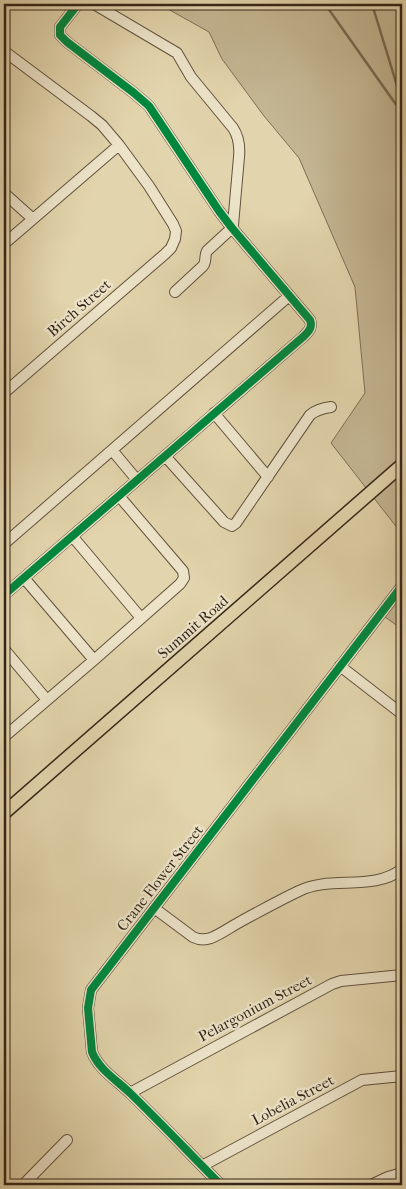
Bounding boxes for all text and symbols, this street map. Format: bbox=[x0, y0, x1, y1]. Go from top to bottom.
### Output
street label: Birch Street bbox=[44, 275, 115, 340]
street label: Summit Road bbox=[154, 591, 233, 662]
street label: Crane Flower Street bbox=[113, 821, 207, 935]
street label: Pelargonium Street bbox=[195, 970, 315, 1045]
street label: Lobelia Street bbox=[249, 1071, 338, 1129]

